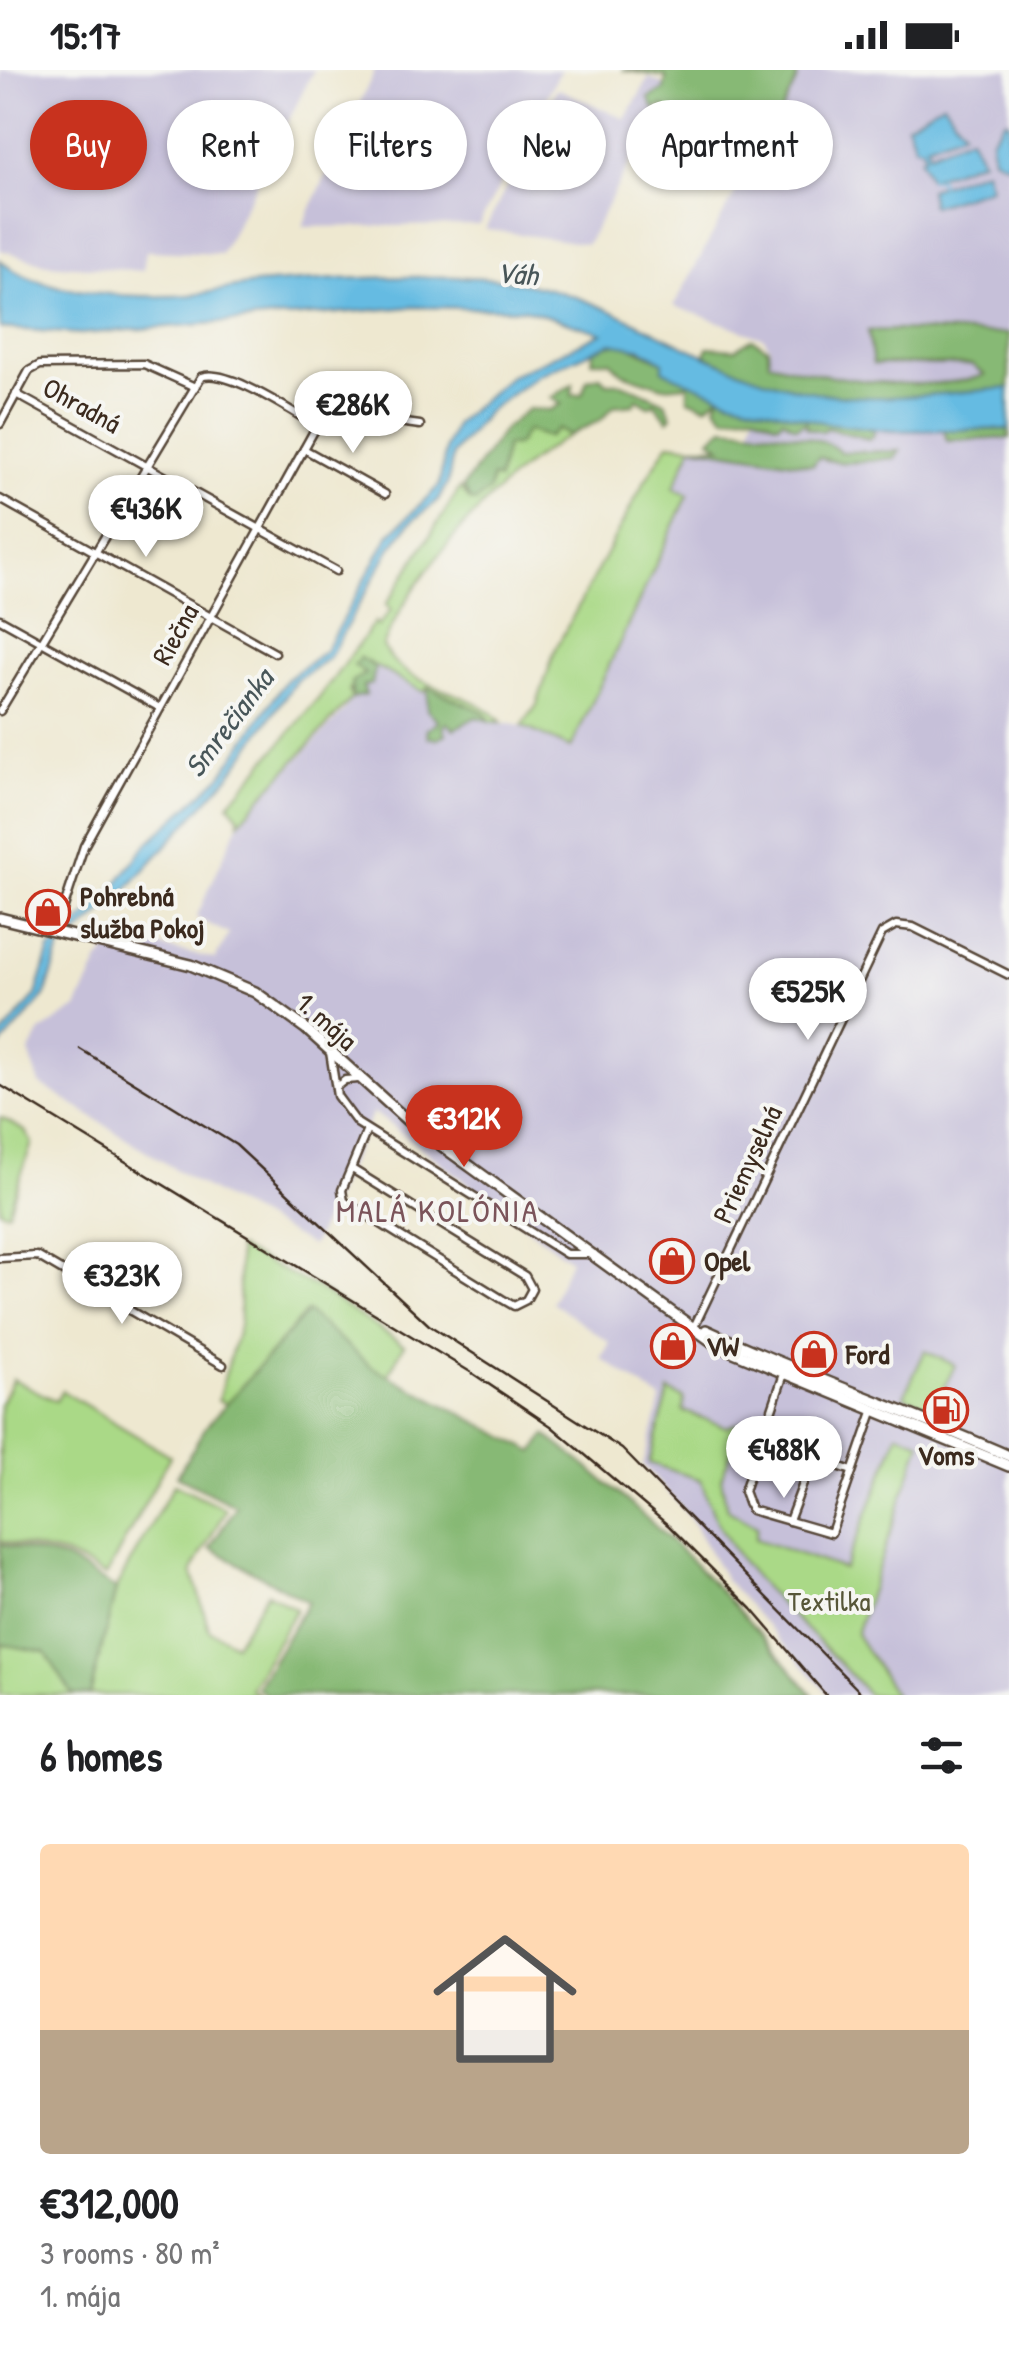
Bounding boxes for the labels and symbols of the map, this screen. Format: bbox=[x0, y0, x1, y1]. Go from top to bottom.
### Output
water label: Váh bbox=[495, 252, 541, 295]
street label: Ohradná bbox=[36, 368, 128, 442]
pin: €286K bbox=[283, 371, 423, 456]
pin: €436K bbox=[76, 475, 216, 560]
street label: Riečna bbox=[143, 597, 207, 671]
water label: Smrečianka bbox=[174, 658, 284, 785]
place label: Pohrebná služba Pokoj bbox=[80, 877, 205, 947]
shop icon: Pohrebná služba Pokoj bbox=[25, 889, 71, 935]
pin: €525K bbox=[738, 958, 878, 1043]
street label: 1. mája bbox=[288, 983, 366, 1059]
pin: €312K bbox=[394, 1085, 534, 1170]
street label: Priemyselná bbox=[703, 1099, 791, 1229]
district label: MALÁ KOLÓNIA bbox=[336, 1189, 540, 1232]
shop icon: Opel bbox=[649, 1238, 695, 1284]
pin: €323K bbox=[52, 1242, 192, 1327]
place label: Opel bbox=[704, 1242, 751, 1281]
shop icon: VW bbox=[650, 1323, 696, 1369]
place label: VW bbox=[706, 1327, 740, 1365]
shop icon: Ford bbox=[791, 1331, 837, 1377]
place label: Ford bbox=[845, 1335, 890, 1373]
fuel station icon: Voms bbox=[923, 1387, 969, 1433]
pin: €488K bbox=[714, 1416, 854, 1501]
place label: Voms bbox=[918, 1436, 975, 1474]
park label: Textilka bbox=[788, 1582, 870, 1620]

